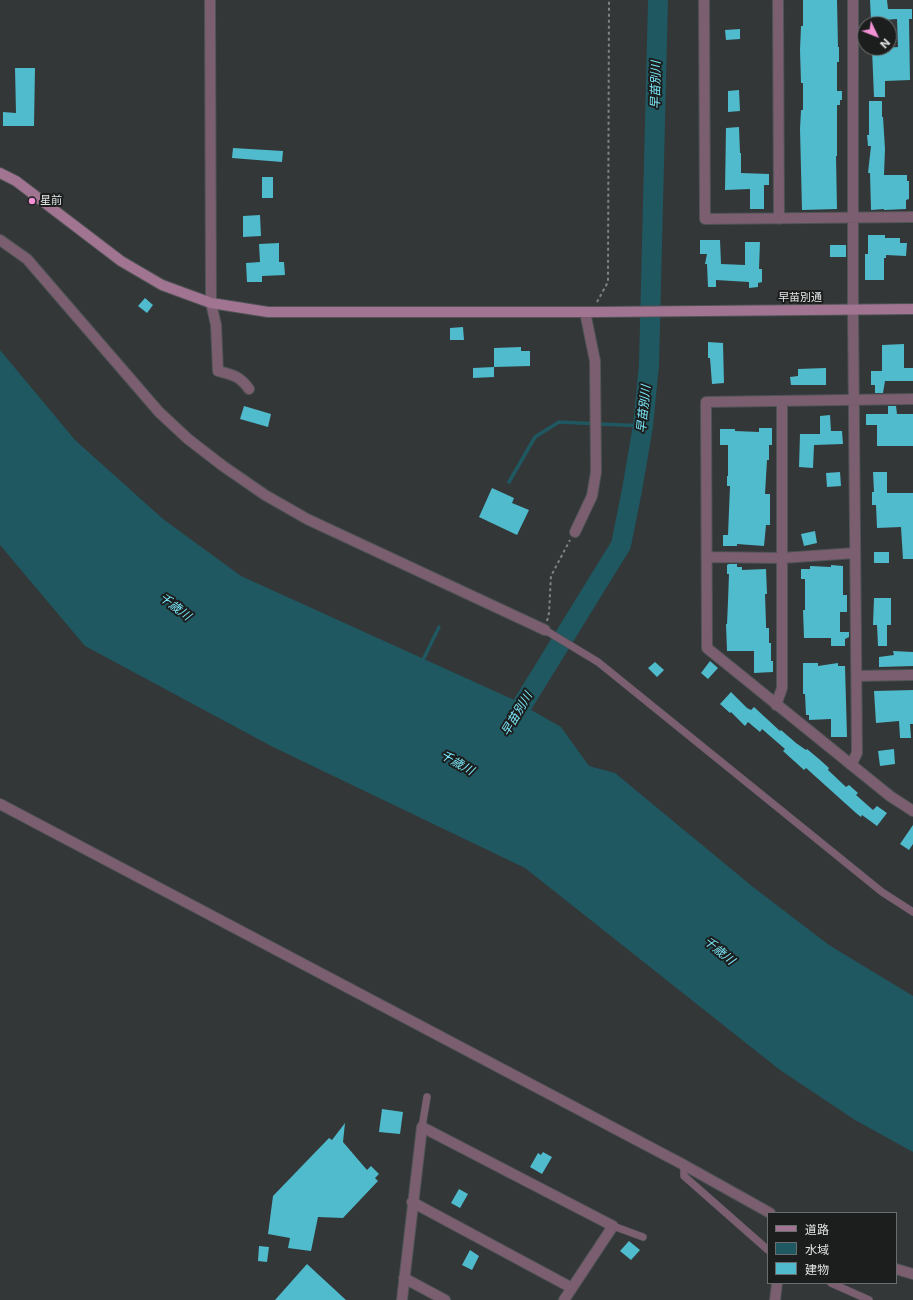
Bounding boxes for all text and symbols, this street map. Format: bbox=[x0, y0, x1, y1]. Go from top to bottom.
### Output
north arrow bbox=[857, 16, 897, 56]
text: N bbox=[877, 36, 893, 51]
water label: 早苗別川 bbox=[648, 61, 664, 109]
place label: 星前 bbox=[40, 194, 62, 208]
marker: 星前 bbox=[27, 196, 37, 206]
street label: 早苗別通 bbox=[778, 291, 822, 305]
water label: 早苗別川 bbox=[634, 384, 654, 434]
water label: 千歳川 bbox=[156, 590, 194, 624]
water label: 早苗別川 bbox=[498, 690, 536, 738]
water label: 千歳川 bbox=[438, 748, 476, 778]
water label: 千歳川 bbox=[701, 934, 737, 968]
legend bbox=[767, 1212, 897, 1284]
text: 道路 bbox=[805, 1222, 829, 1237]
text: 水域 bbox=[805, 1242, 829, 1257]
text: 建物 bbox=[805, 1262, 829, 1277]

